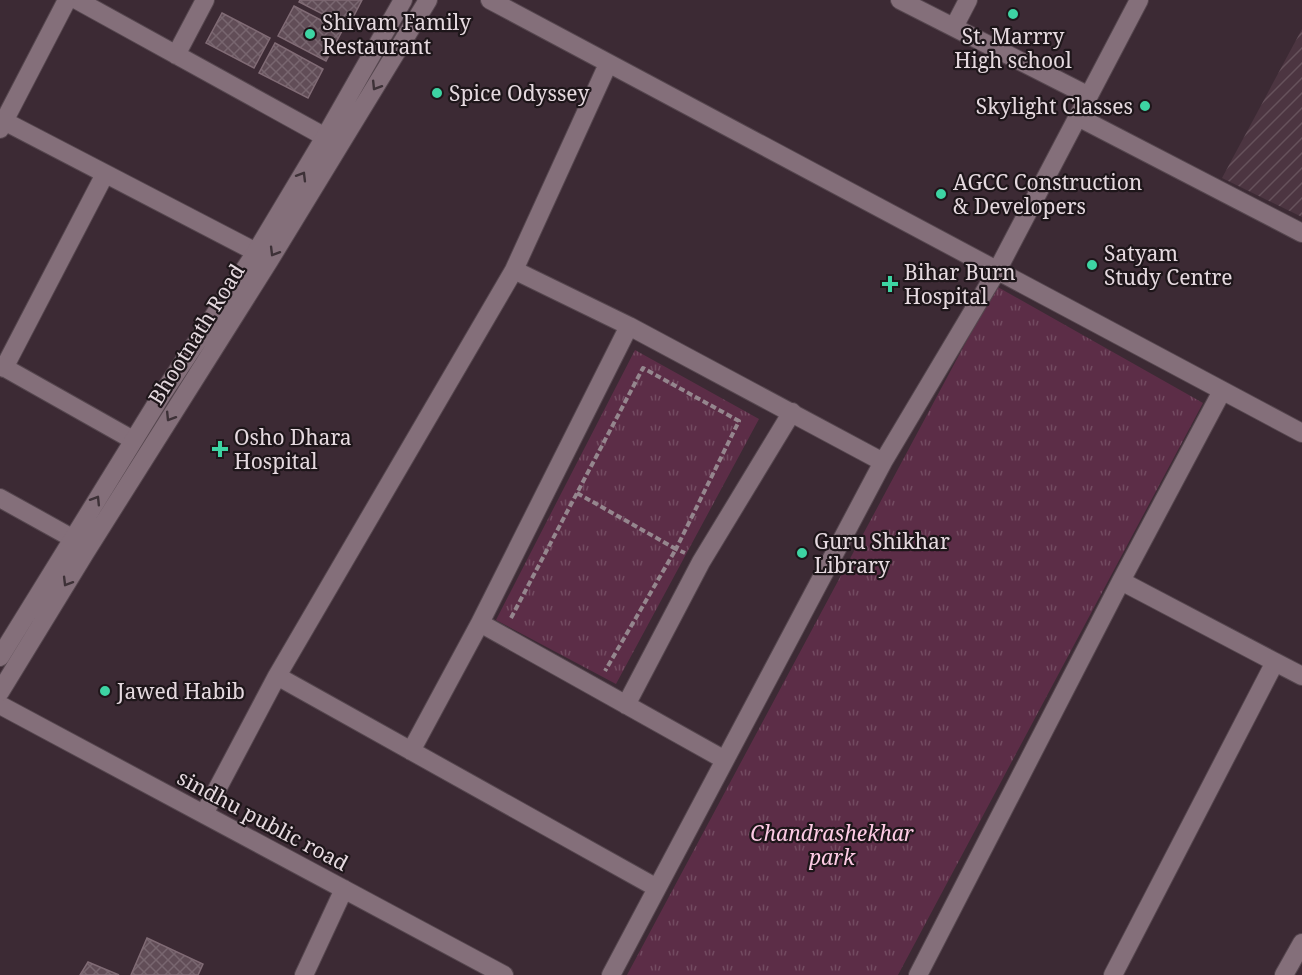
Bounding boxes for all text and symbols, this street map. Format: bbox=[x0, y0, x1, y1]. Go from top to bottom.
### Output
marker: St. Marrry High school bbox=[1006, 7, 1020, 21]
place label: Shivam Family Restaurant bbox=[322, 8, 471, 60]
place label: St. Marrry High school bbox=[954, 22, 1072, 74]
marker: Shivam Family Restaurant bbox=[303, 27, 317, 41]
place label: Spice Odyssey bbox=[449, 79, 590, 107]
one-way arrow bbox=[371, 80, 383, 90]
marker: Spice Odyssey bbox=[430, 86, 444, 100]
place label: Skylight Classes bbox=[976, 92, 1133, 120]
marker: Skylight Classes bbox=[1138, 99, 1152, 113]
place label: AGCC Construction & Developers bbox=[953, 168, 1142, 220]
one-way arrow bbox=[294, 172, 306, 182]
marker: AGCC Construction & Developers bbox=[934, 187, 948, 201]
place label: Satyam Study Centre bbox=[1104, 239, 1233, 291]
one-way arrow bbox=[270, 246, 282, 256]
street label: Bhootnath Road bbox=[142, 258, 251, 410]
place label: Bihar Burn Hospital bbox=[904, 258, 1015, 310]
marker: Satyam Study Centre bbox=[1085, 258, 1099, 272]
marker: Bihar Burn Hospital bbox=[881, 275, 899, 293]
one-way arrow bbox=[166, 410, 177, 421]
place label: Osho Dhara Hospital bbox=[234, 423, 352, 475]
marker: Osho Dhara Hospital bbox=[211, 440, 229, 458]
one-way arrow bbox=[89, 496, 101, 506]
place label: Guru Shikhar Library bbox=[814, 527, 950, 579]
marker: Guru Shikhar Library bbox=[795, 546, 809, 560]
one-way arrow bbox=[62, 576, 74, 586]
place label: Jawed Habib bbox=[116, 677, 245, 705]
marker: Jawed Habib bbox=[98, 684, 112, 698]
street label: sindhu public road bbox=[173, 763, 353, 877]
park label: Chandrashekhar park bbox=[750, 819, 914, 871]

